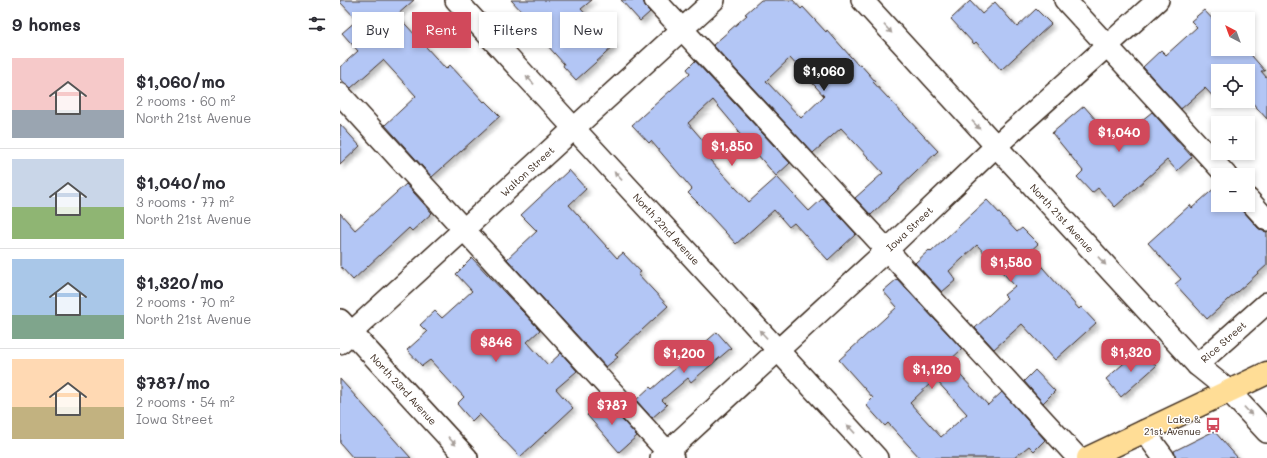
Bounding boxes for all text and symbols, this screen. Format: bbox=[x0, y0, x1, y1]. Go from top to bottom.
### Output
chip: Buy bbox=[352, 12, 404, 48]
chip: Rent bbox=[412, 12, 471, 48]
chip: Filters bbox=[479, 12, 552, 48]
chip: New bbox=[560, 12, 617, 48]
north arrow bbox=[1211, 12, 1255, 56]
map controls bbox=[1211, 12, 1255, 212]
text: 9 homes bbox=[12, 13, 81, 35]
icon: filters bbox=[306, 13, 328, 35]
one-way arrow bbox=[884, 24, 893, 34]
pin: $1,060 bbox=[791, 58, 857, 92]
text: $1,060 bbox=[803, 62, 845, 79]
button: locate bbox=[1211, 64, 1255, 108]
text: $1,060/mo bbox=[136, 70, 225, 92]
icon: home bbox=[44, 74, 92, 122]
one-way arrow bbox=[525, 75, 535, 85]
text: 2 rooms · 60 m² bbox=[136, 92, 235, 109]
text: North 21st Avenue bbox=[136, 109, 251, 126]
button: + bbox=[1211, 116, 1255, 160]
one-way arrow bbox=[972, 119, 981, 130]
pin: $1,040 bbox=[1086, 119, 1152, 153]
text: $1,040 bbox=[1098, 123, 1140, 140]
pin: $1,850 bbox=[699, 133, 765, 167]
text: $1,850 bbox=[711, 137, 753, 154]
street label: Walton Street bbox=[497, 143, 557, 200]
button: − bbox=[1211, 168, 1255, 212]
text: $1,040/mo bbox=[136, 171, 226, 193]
one-way arrow bbox=[613, 171, 623, 181]
icon: home bbox=[44, 175, 92, 223]
street label: North 21st Avenue bbox=[1027, 181, 1097, 256]
street label: North 22nd Avenue bbox=[630, 190, 703, 268]
text: 3 rooms · 77 m² bbox=[136, 193, 234, 210]
street label: Iowa Street bbox=[883, 203, 936, 254]
text: North 21st Avenue bbox=[136, 210, 251, 227]
pin: $1,580 bbox=[978, 249, 1044, 283]
text: $1,580 bbox=[990, 253, 1032, 270]
one-way arrow bbox=[1097, 257, 1106, 266]
text: $1,320/mo bbox=[136, 271, 224, 293]
icon: home bbox=[44, 275, 92, 323]
text: 2 rooms · 70 m² bbox=[136, 293, 235, 310]
text: North 21st Avenue bbox=[136, 310, 251, 327]
street label: Rice Street bbox=[1197, 318, 1249, 366]
pin: $846 bbox=[472, 329, 520, 363]
one-way arrow bbox=[759, 329, 768, 338]
text: $846 bbox=[480, 333, 512, 350]
pin: $1,320 bbox=[1098, 339, 1164, 373]
pin: $1,200 bbox=[651, 340, 717, 374]
text: $1,320 bbox=[1110, 343, 1152, 360]
text: $1,200 bbox=[663, 344, 705, 361]
street label: North 23rd Avenue bbox=[367, 350, 440, 428]
pin: $1,120 bbox=[899, 356, 965, 390]
text: $1,120 bbox=[912, 360, 952, 377]
text: $787/mo bbox=[136, 371, 210, 393]
icon: home bbox=[44, 375, 92, 423]
pin: $787 bbox=[588, 392, 636, 426]
text: 2 rooms · 54 m² bbox=[136, 393, 235, 410]
text: $787 bbox=[597, 396, 627, 413]
one-way arrow bbox=[1243, 406, 1252, 416]
text: Iowa Street bbox=[136, 410, 213, 427]
place label: Lake & 21st Avenue bbox=[1144, 412, 1201, 438]
bus stop icon: Lake & 21st Avenue bbox=[1204, 416, 1222, 434]
one-way arrow bbox=[846, 424, 856, 434]
one-way arrow bbox=[447, 436, 456, 447]

